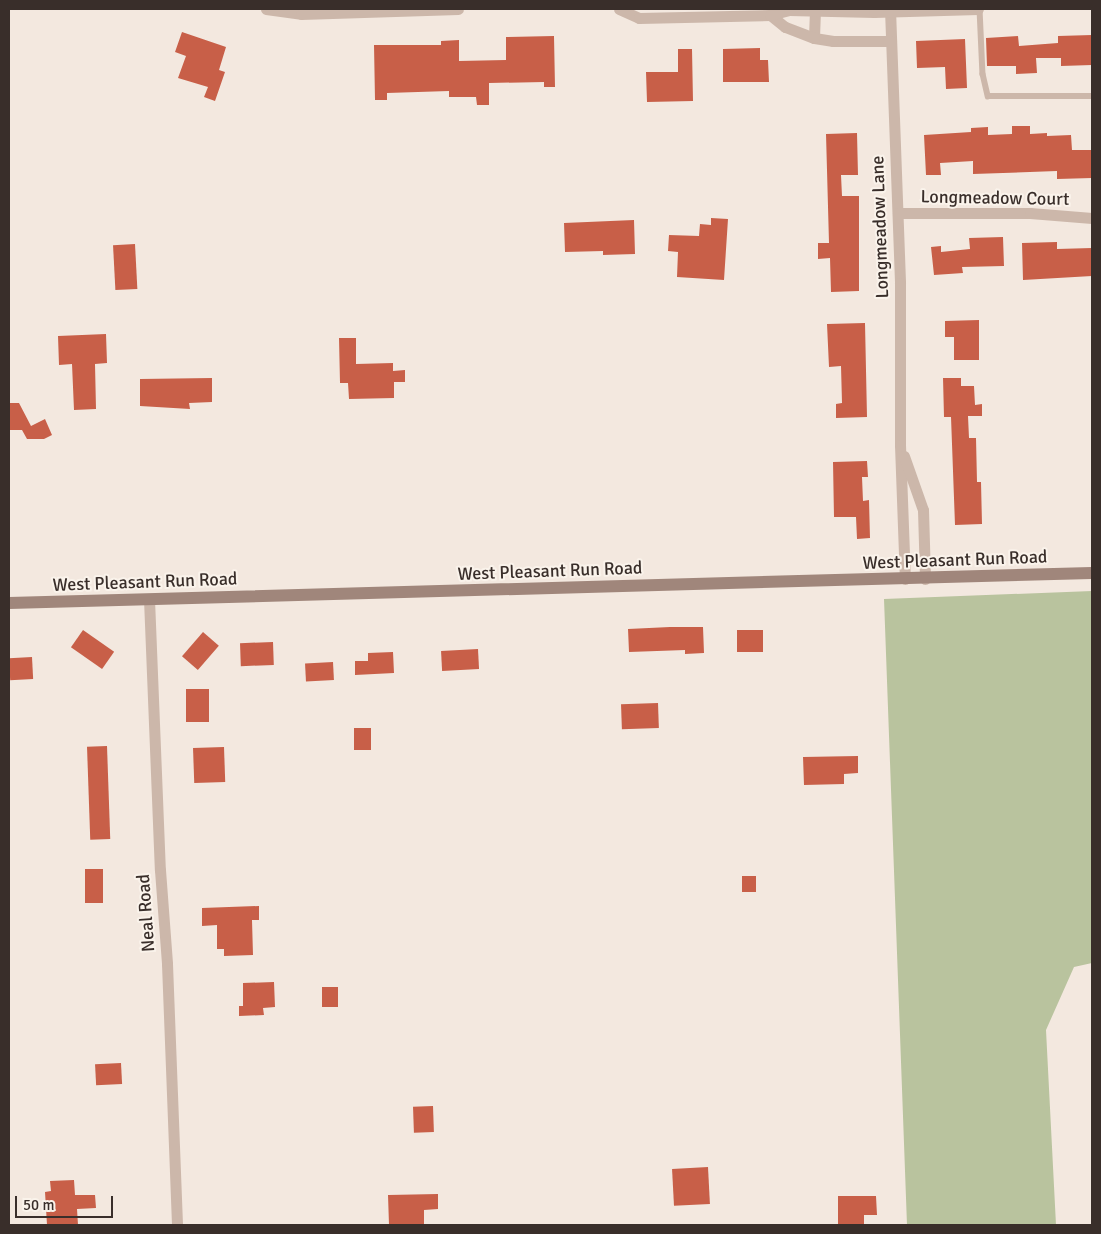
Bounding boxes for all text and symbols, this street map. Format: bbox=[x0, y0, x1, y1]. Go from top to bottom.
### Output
street label: Longmeadow Lane bbox=[867, 155, 893, 299]
street label: Longmeadow Court bbox=[920, 186, 1070, 210]
street label: West Pleasant Run Road bbox=[862, 546, 1048, 574]
street label: West Pleasant Run Road bbox=[457, 557, 643, 585]
street label: West Pleasant Run Road bbox=[52, 568, 238, 596]
street label: Neal Road bbox=[133, 873, 159, 953]
scale bar bbox=[18, 1186, 115, 1218]
text: 50 m bbox=[23, 1196, 54, 1214]

